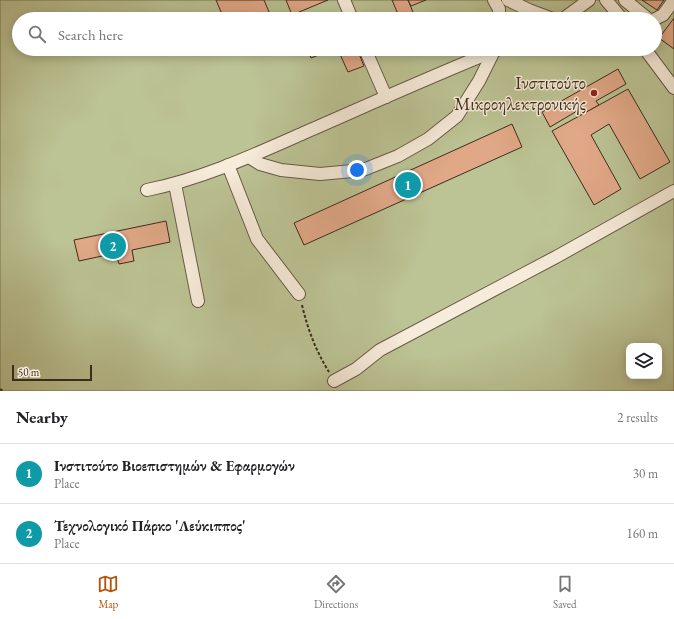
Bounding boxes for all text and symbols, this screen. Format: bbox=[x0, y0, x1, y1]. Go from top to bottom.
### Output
search box bbox=[12, 12, 662, 56]
icon: search bbox=[26, 23, 48, 45]
text: Search here bbox=[58, 25, 123, 44]
place label: Ινστιτούτο Μικροηλεκτρονικής bbox=[454, 71, 586, 115]
marker: Ινστιτούτο Μικροηλεκτρονικής bbox=[589, 88, 599, 98]
your location bbox=[347, 160, 367, 180]
pin: 1 bbox=[395, 170, 421, 200]
pin: 2 bbox=[100, 231, 126, 261]
map controls bbox=[626, 343, 662, 379]
button: layers bbox=[626, 343, 662, 379]
scale bar bbox=[12, 363, 92, 382]
text: 50 m bbox=[18, 365, 39, 379]
text: Nearby bbox=[16, 406, 68, 428]
text: 2 results bbox=[617, 409, 658, 426]
text: Ινστιτούτο Βιοεπιστημών & Εφαρμογών bbox=[54, 456, 295, 475]
text: 1 bbox=[26, 465, 32, 482]
text: 30 m bbox=[633, 465, 658, 482]
text: Place bbox=[54, 475, 80, 492]
text: Τεχνολογικό Πάρκο 'Λεύκιππος' bbox=[54, 516, 246, 535]
text: 2 bbox=[26, 525, 32, 542]
text: 160 m bbox=[627, 525, 658, 542]
text: Place bbox=[54, 535, 80, 552]
tab: Map bbox=[97, 573, 119, 611]
tab: Directions bbox=[314, 573, 358, 611]
tab: Saved bbox=[553, 573, 577, 611]

